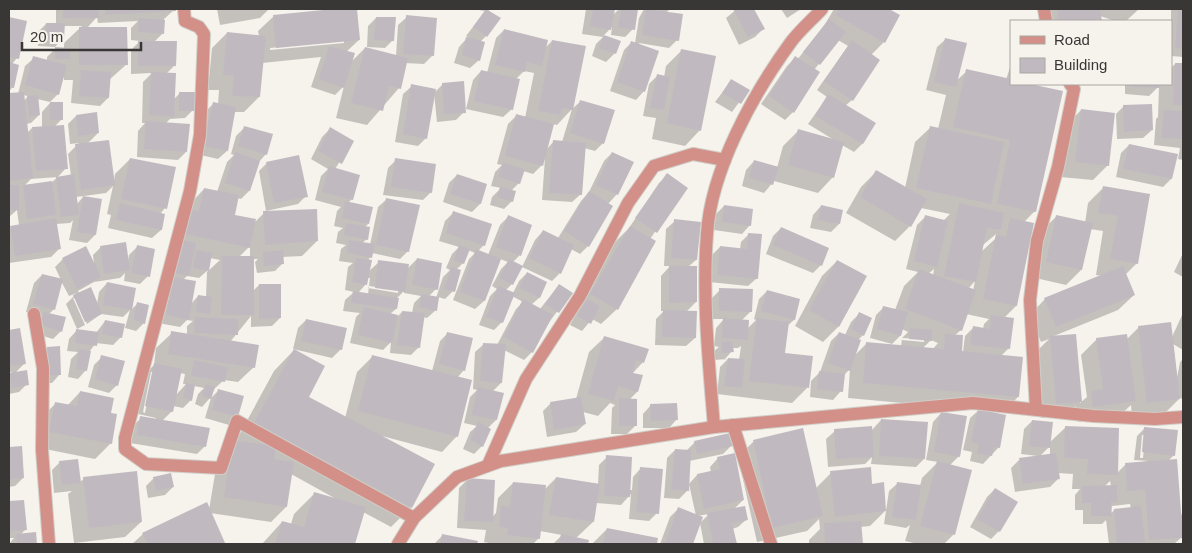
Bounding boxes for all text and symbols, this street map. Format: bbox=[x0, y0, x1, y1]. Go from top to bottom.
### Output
scale bar bbox=[22, 20, 141, 52]
legend bbox=[1010, 20, 1172, 85]
text: 20 m bbox=[30, 28, 63, 45]
text: Road bbox=[1054, 31, 1090, 48]
text: Building bbox=[1054, 56, 1107, 73]

